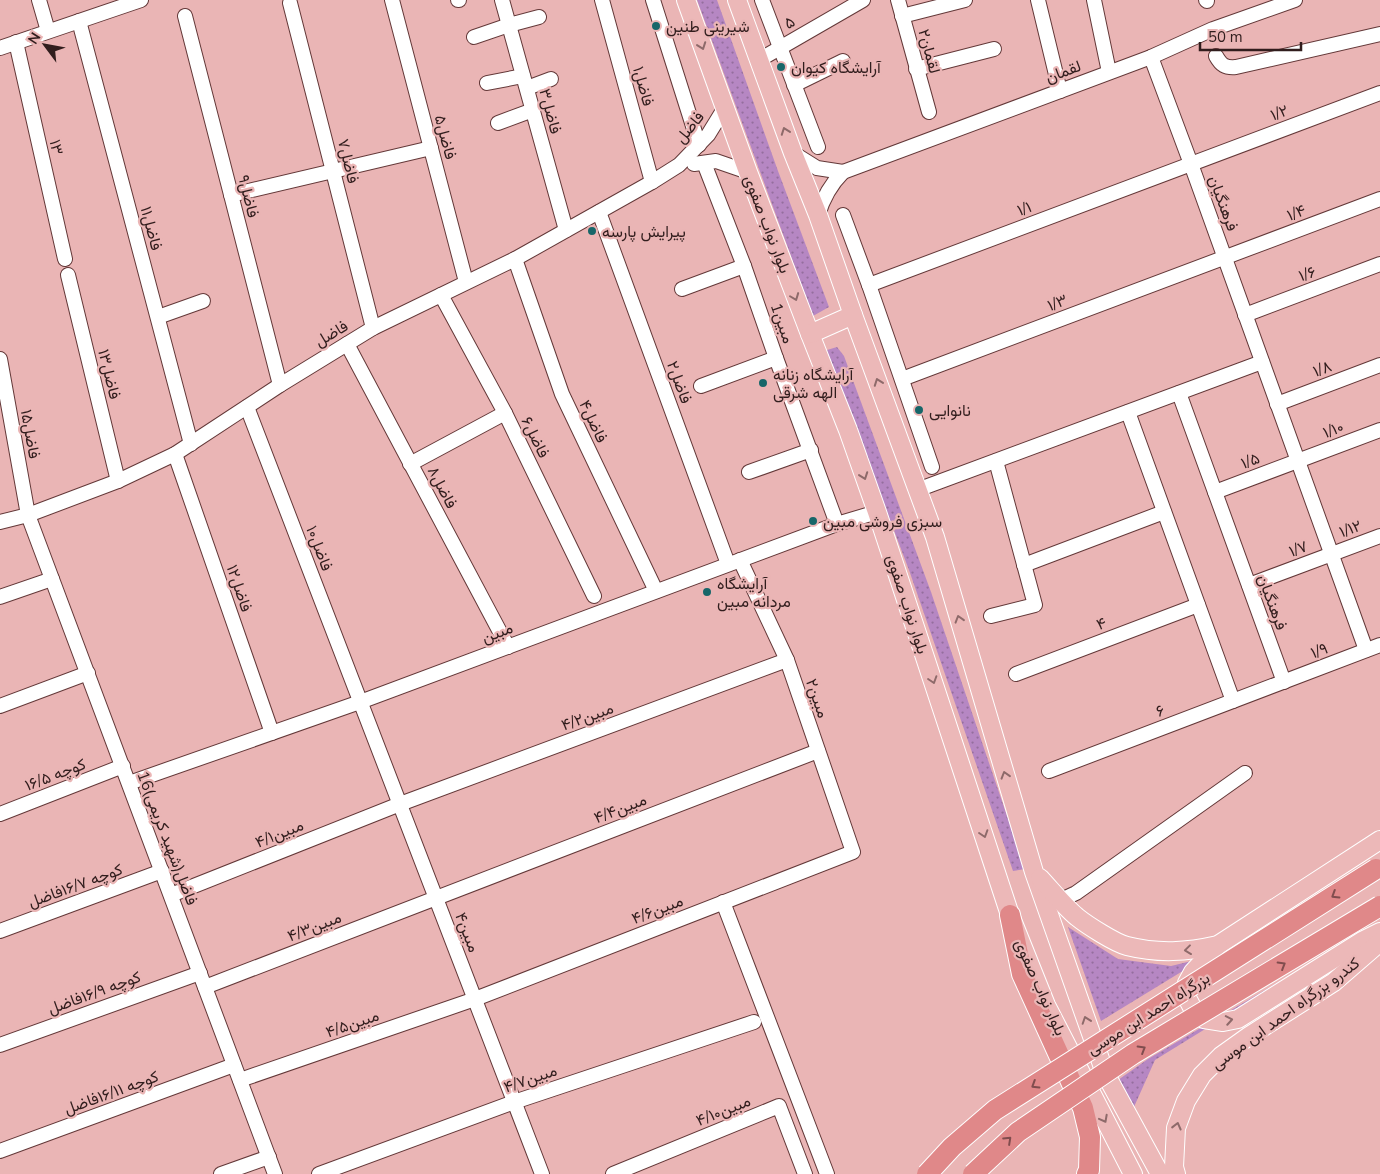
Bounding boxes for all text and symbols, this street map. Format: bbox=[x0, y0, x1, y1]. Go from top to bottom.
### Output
street label: ۵ bbox=[780, 11, 799, 35]
place label: شیرینی طنین bbox=[666, 16, 750, 38]
north arrow bbox=[20, 20, 70, 70]
marker: شیرینی طنین bbox=[650, 20, 662, 32]
scale bar bbox=[1200, 20, 1301, 52]
street label: ۲لقمان bbox=[913, 27, 946, 76]
text: 50 m bbox=[1208, 27, 1243, 47]
text: N bbox=[24, 29, 45, 48]
one-way arrow bbox=[696, 41, 706, 50]
street label: لقمان bbox=[1042, 55, 1084, 89]
place label: آرایشگاه کیوان bbox=[791, 57, 882, 79]
marker: آرایشگاه کیوان bbox=[775, 61, 787, 73]
street label: ۱فاضل bbox=[627, 64, 659, 109]
street label: ۳فاضل bbox=[533, 86, 567, 136]
street label: ۱/۲ bbox=[1267, 100, 1291, 126]
street label: فاضل bbox=[670, 107, 710, 148]
street label: ۵فاضل bbox=[429, 113, 461, 162]
one-way arrow bbox=[781, 128, 791, 136]
street label: ۱۳ bbox=[44, 137, 68, 157]
street label: ۷فاضل bbox=[332, 137, 364, 186]
street label: بلوار نواب صفوی bbox=[738, 172, 796, 277]
street label: فرهنگیان bbox=[1203, 172, 1243, 234]
street label: ۹فاضل bbox=[232, 173, 264, 220]
street label: ۱/۱ bbox=[1014, 196, 1035, 222]
street label: ۱/۴ bbox=[1284, 199, 1309, 226]
street label: ۱۱فاضل bbox=[135, 204, 167, 253]
place label: پیرایش پارسه bbox=[602, 221, 686, 243]
marker: پیرایش پارسه bbox=[586, 225, 598, 237]
street label: ۱/۶ bbox=[1296, 261, 1319, 287]
street label: ۱/۳ bbox=[1044, 289, 1070, 317]
one-way arrow bbox=[789, 292, 799, 300]
street label: 1مبین bbox=[765, 300, 799, 347]
street label: فاضل bbox=[311, 315, 352, 352]
street label: ۱۳فاضل bbox=[92, 347, 126, 402]
street label: ۱/۸ bbox=[1310, 355, 1335, 383]
street label: ۲فاضل bbox=[661, 358, 697, 407]
place label: آرایشگاه زنانه الهه شرقی bbox=[773, 364, 855, 404]
marker: آرایشگاه زنانه الهه شرقی bbox=[757, 377, 769, 389]
one-way arrow bbox=[874, 379, 884, 387]
street label: ۴فاضل bbox=[574, 396, 613, 446]
place label: نانوایی bbox=[929, 400, 971, 422]
marker: نانوایی bbox=[913, 404, 925, 416]
street label: ۱۵فاضل bbox=[15, 408, 45, 461]
street label: ۶فاضل bbox=[516, 413, 555, 462]
street label: ۱/۱۰ bbox=[1320, 416, 1347, 444]
street label: ۱/۵ bbox=[1238, 447, 1263, 475]
street label: ۸فاضل bbox=[422, 462, 462, 513]
one-way arrow bbox=[858, 471, 868, 480]
place label: سبزی فروشی مبین bbox=[823, 511, 942, 533]
marker: سبزی فروشی مبین bbox=[807, 515, 819, 527]
street label: ۱/۱۲ bbox=[1336, 515, 1365, 543]
street label: ۱۰فاضل bbox=[300, 522, 338, 574]
street label: ۱/۷ bbox=[1286, 535, 1311, 563]
street label: بلوار نواب صفوی bbox=[881, 552, 933, 657]
street label: ۱۲فاضل bbox=[221, 562, 257, 615]
street label: فرهنگیان bbox=[1252, 571, 1292, 633]
place label: آرایشگاه مردانه مبین bbox=[717, 573, 791, 613]
marker: آرایشگاه مردانه مبین bbox=[701, 586, 713, 598]
street label: ۴ bbox=[1093, 612, 1110, 636]
one-way arrow bbox=[954, 615, 964, 623]
street label: مبین bbox=[478, 617, 516, 649]
street label: ۱/۹ bbox=[1308, 638, 1331, 664]
one-way arrow bbox=[927, 675, 937, 684]
street label: ۲مبین bbox=[800, 676, 834, 721]
street label: ۴/۲مبین bbox=[558, 697, 616, 737]
street label: ۶ bbox=[1153, 699, 1168, 723]
street label: کوچه ۱۶/۵ bbox=[22, 753, 89, 797]
street label: 16فاضل(شهید کریمی) bbox=[131, 768, 203, 909]
one-way arrow bbox=[1001, 771, 1011, 779]
street label: ۴/۴مبین bbox=[591, 789, 650, 829]
street label: ۴/۱مبین bbox=[252, 814, 307, 854]
one-way arrow bbox=[978, 829, 988, 838]
street label: کوچه ۱۶/۷فاضل bbox=[25, 859, 126, 913]
one-way arrow bbox=[1331, 889, 1341, 898]
street label: ۴/۶مبین bbox=[628, 890, 686, 930]
street label: ۴/۳مبین bbox=[284, 907, 345, 947]
street label: ۴مبین bbox=[449, 909, 485, 955]
street label: بلوار نواب صفوی bbox=[1009, 936, 1071, 1039]
one-way arrow bbox=[1184, 944, 1192, 955]
street label: کندرو بزرگراه احمد ابن موسی bbox=[1207, 952, 1364, 1075]
one-way arrow bbox=[1276, 962, 1285, 972]
street label: کوچه ۱۶/۹فاضل bbox=[45, 966, 144, 1020]
street label: بزرگراه احمد ابن موسی bbox=[1083, 967, 1214, 1061]
street label: ۴/۵مبین bbox=[323, 1005, 382, 1043]
one-way arrow bbox=[1082, 1016, 1092, 1025]
one-way arrow bbox=[1225, 1016, 1234, 1026]
one-way arrow bbox=[1137, 1045, 1146, 1055]
street label: ۴/۷مبین bbox=[501, 1060, 560, 1098]
street label: کوچه ۱۶/۱۱فاضل bbox=[61, 1066, 162, 1120]
one-way arrow bbox=[1031, 1078, 1040, 1088]
street label: ۴/۱۰مبین bbox=[693, 1090, 754, 1132]
one-way arrow bbox=[1098, 1114, 1108, 1123]
one-way arrow bbox=[1172, 1122, 1182, 1130]
one-way arrow bbox=[1003, 1137, 1012, 1146]

